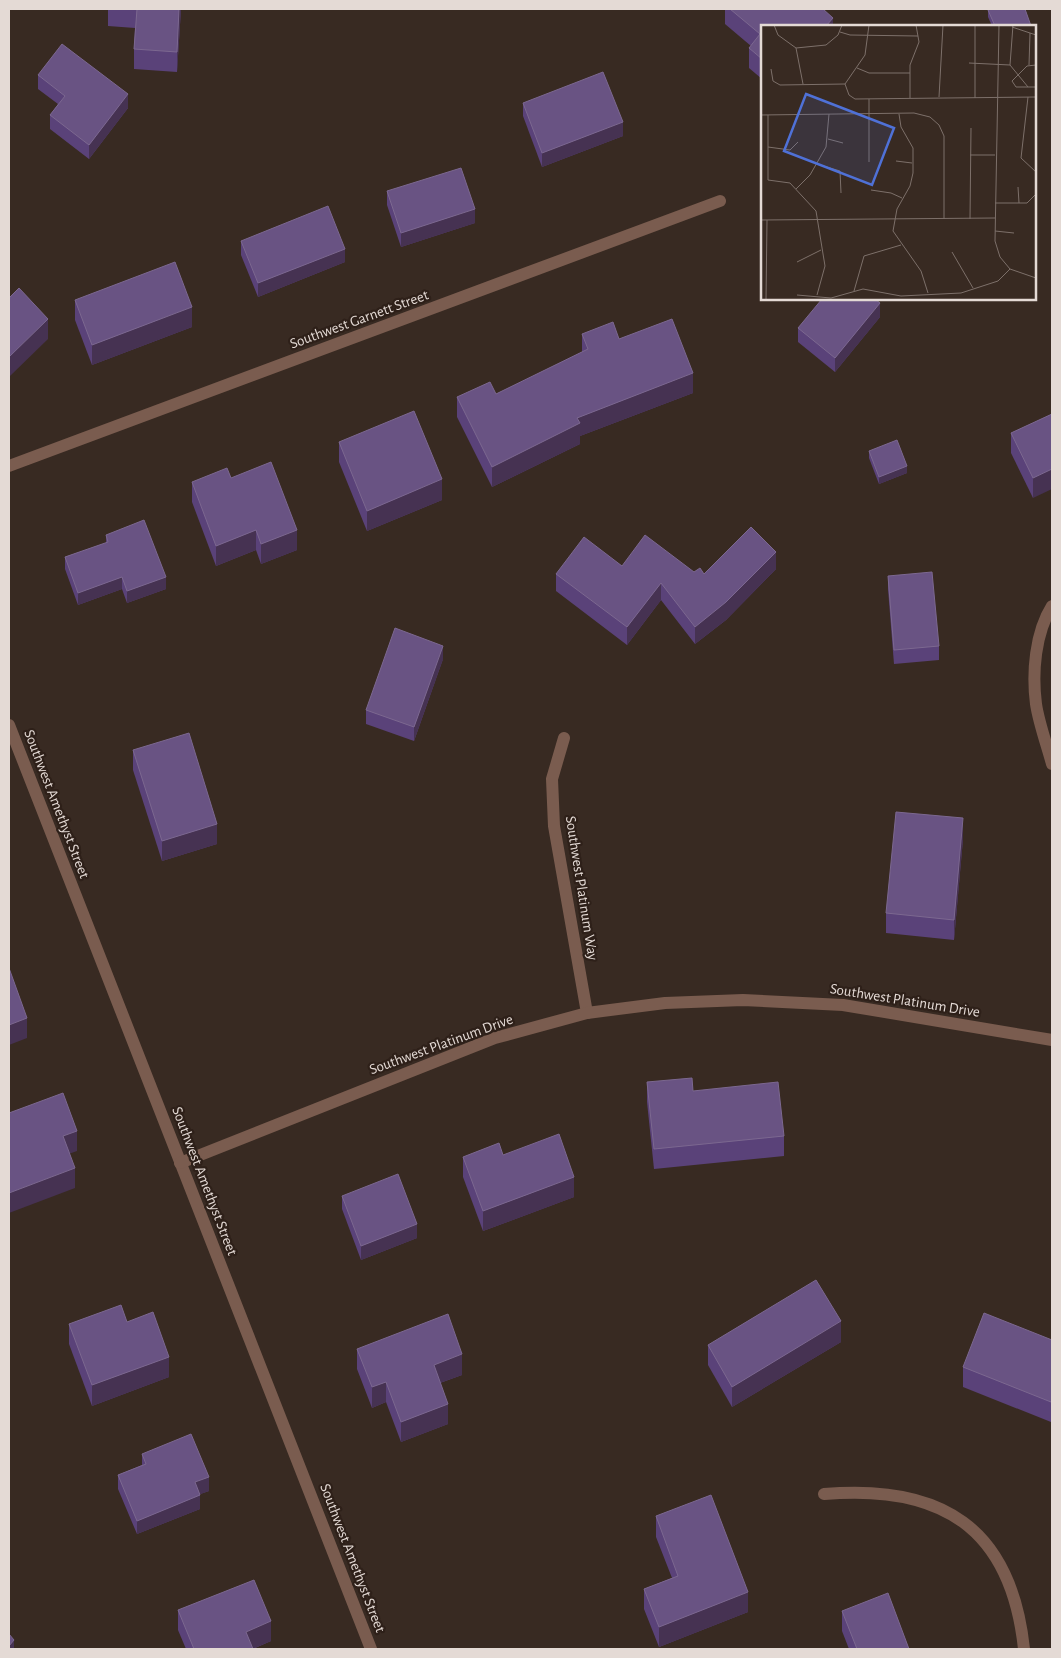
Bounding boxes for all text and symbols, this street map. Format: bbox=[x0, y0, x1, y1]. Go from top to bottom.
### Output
inset map bbox=[761, 25, 1036, 300]
street label: Southwest Garnett Street bbox=[288, 287, 431, 352]
street label: Southwest Amethyst Street bbox=[21, 728, 92, 881]
street label: Southwest Platinum Way bbox=[563, 815, 600, 962]
street label: Southwest Platinum Drive bbox=[829, 981, 981, 1020]
street label: Southwest Platinum Drive bbox=[367, 1011, 515, 1077]
street label: Southwest Amethyst Street bbox=[169, 1105, 240, 1258]
street label: Southwest Amethyst Street bbox=[317, 1482, 388, 1635]

